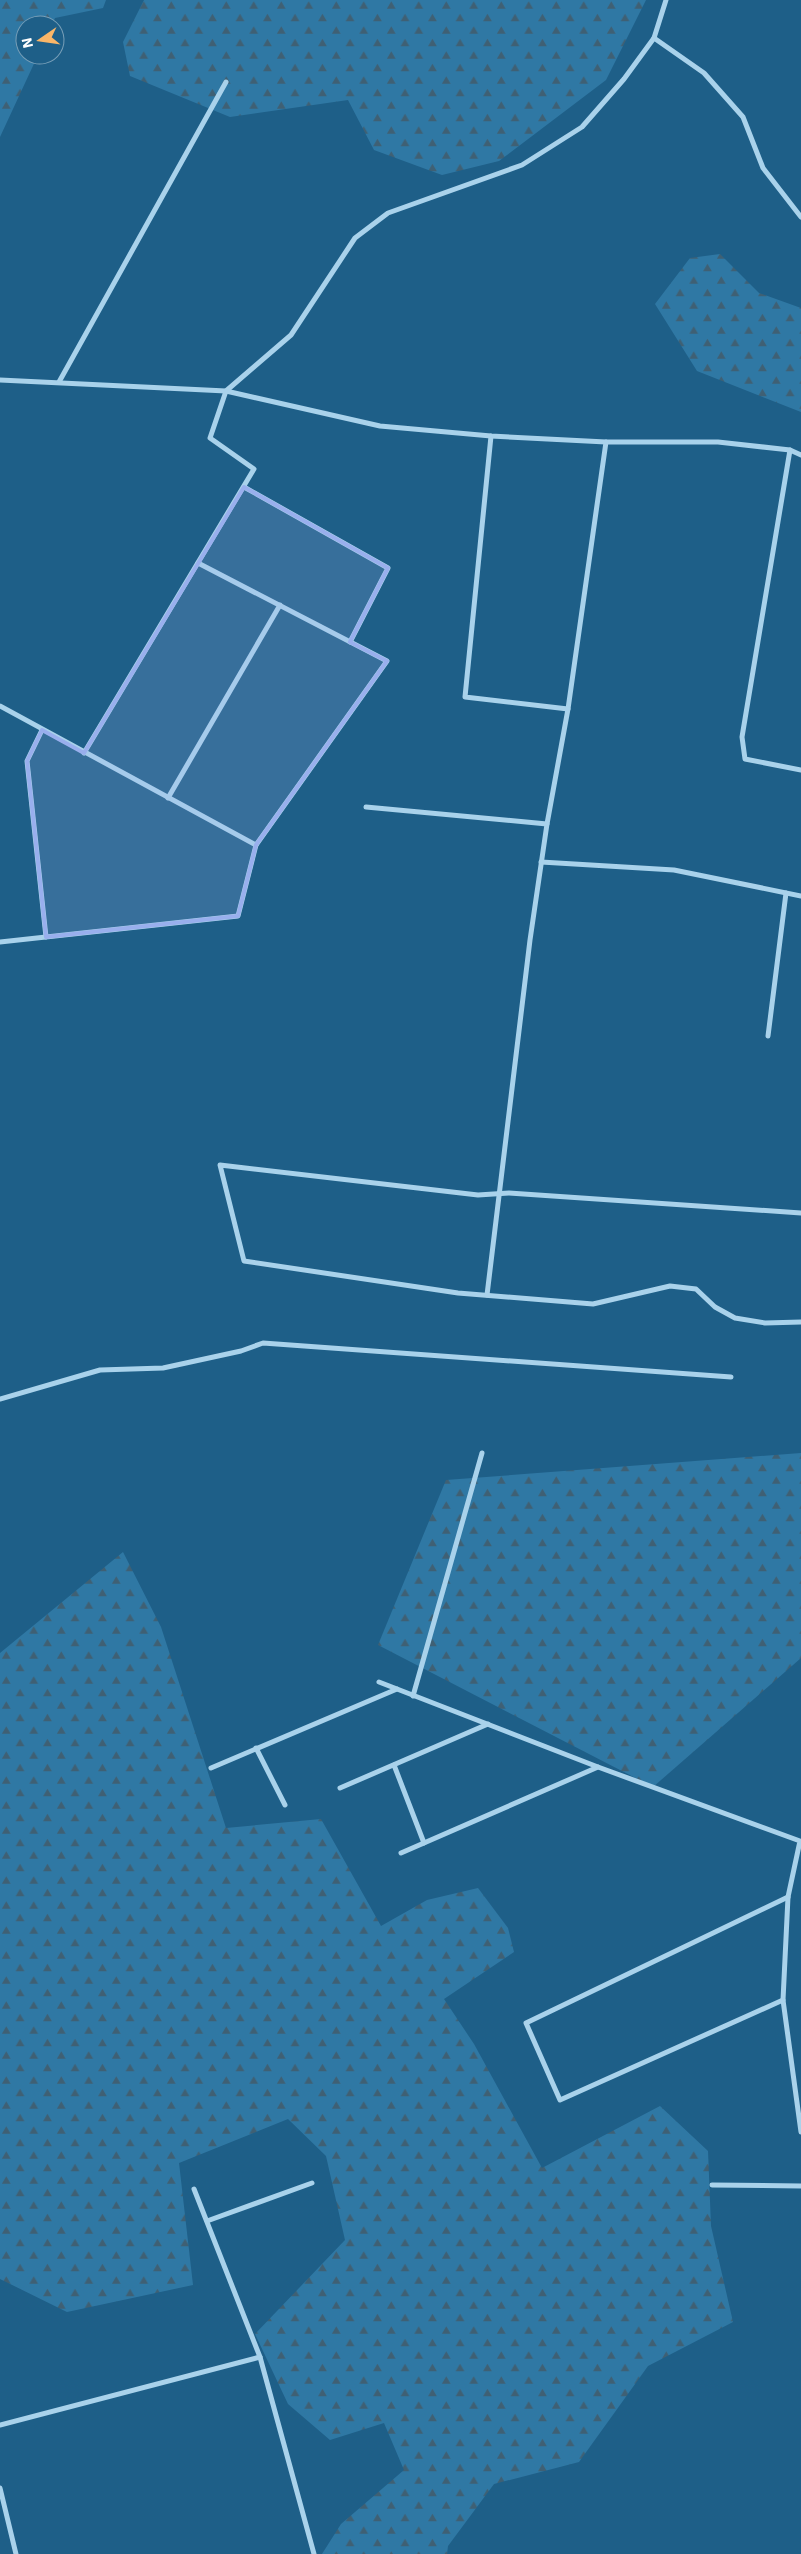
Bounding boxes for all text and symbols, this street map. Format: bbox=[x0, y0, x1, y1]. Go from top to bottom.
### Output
north arrow bbox=[15, 15, 65, 65]
text: N bbox=[17, 36, 37, 50]

